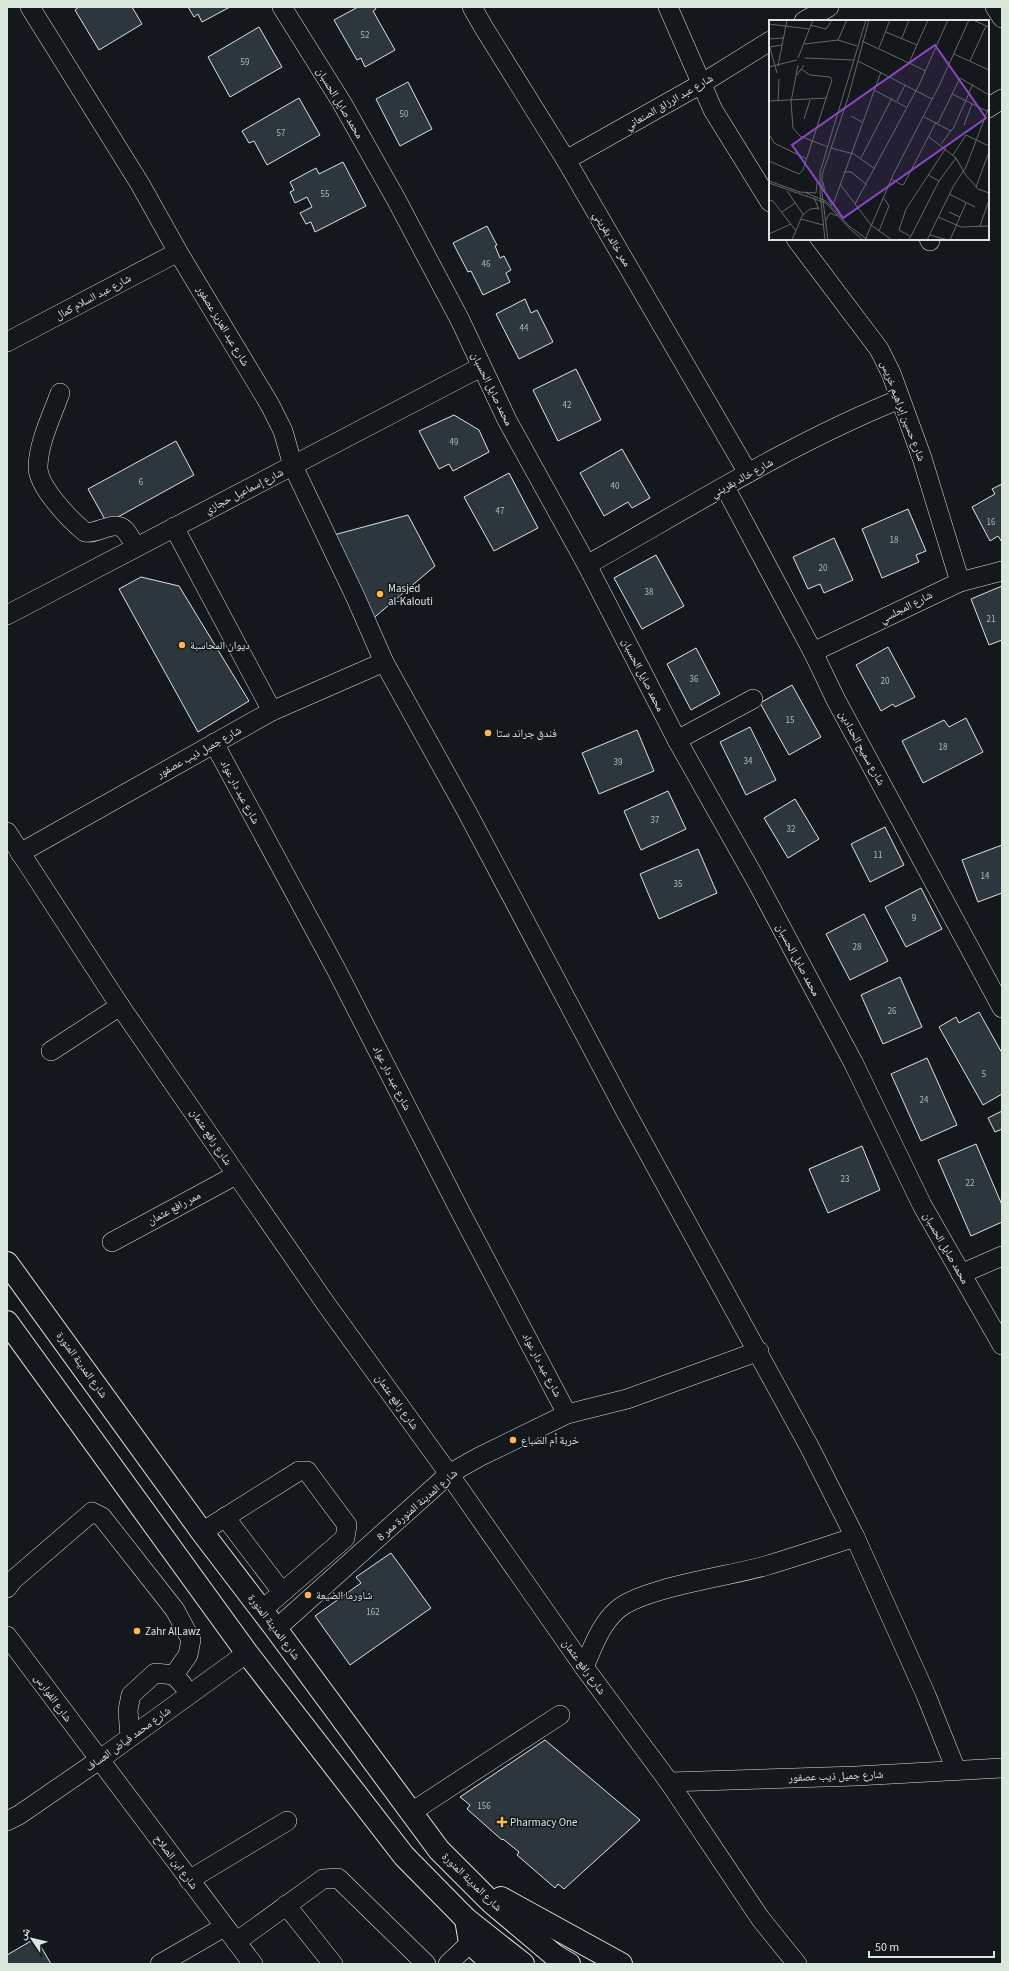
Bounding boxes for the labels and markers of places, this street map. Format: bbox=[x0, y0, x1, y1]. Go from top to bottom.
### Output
place label: Masjed al-Kalouti bbox=[388, 581, 433, 609]
marker: Masjed al-Kalouti bbox=[375, 589, 385, 599]
place label: ديوان المحاسبة bbox=[190, 638, 250, 653]
marker: ديوان المحاسبة bbox=[177, 640, 187, 650]
place label: فندق جراند ستا bbox=[496, 726, 557, 741]
marker: فندق جراند ستا bbox=[483, 728, 493, 738]
place label: خربة أم الضباع bbox=[521, 1433, 579, 1448]
marker: خربة أم الضباع bbox=[508, 1435, 518, 1445]
place label: شاورما الضيعة bbox=[316, 1588, 372, 1603]
marker: شاورما الضيعة bbox=[303, 1590, 313, 1600]
place label: Zahr AlLawz bbox=[145, 1624, 201, 1639]
marker: Zahr AlLawz bbox=[132, 1626, 142, 1636]
place label: Pharmacy One bbox=[510, 1815, 578, 1830]
marker: Pharmacy One bbox=[497, 1817, 507, 1827]

